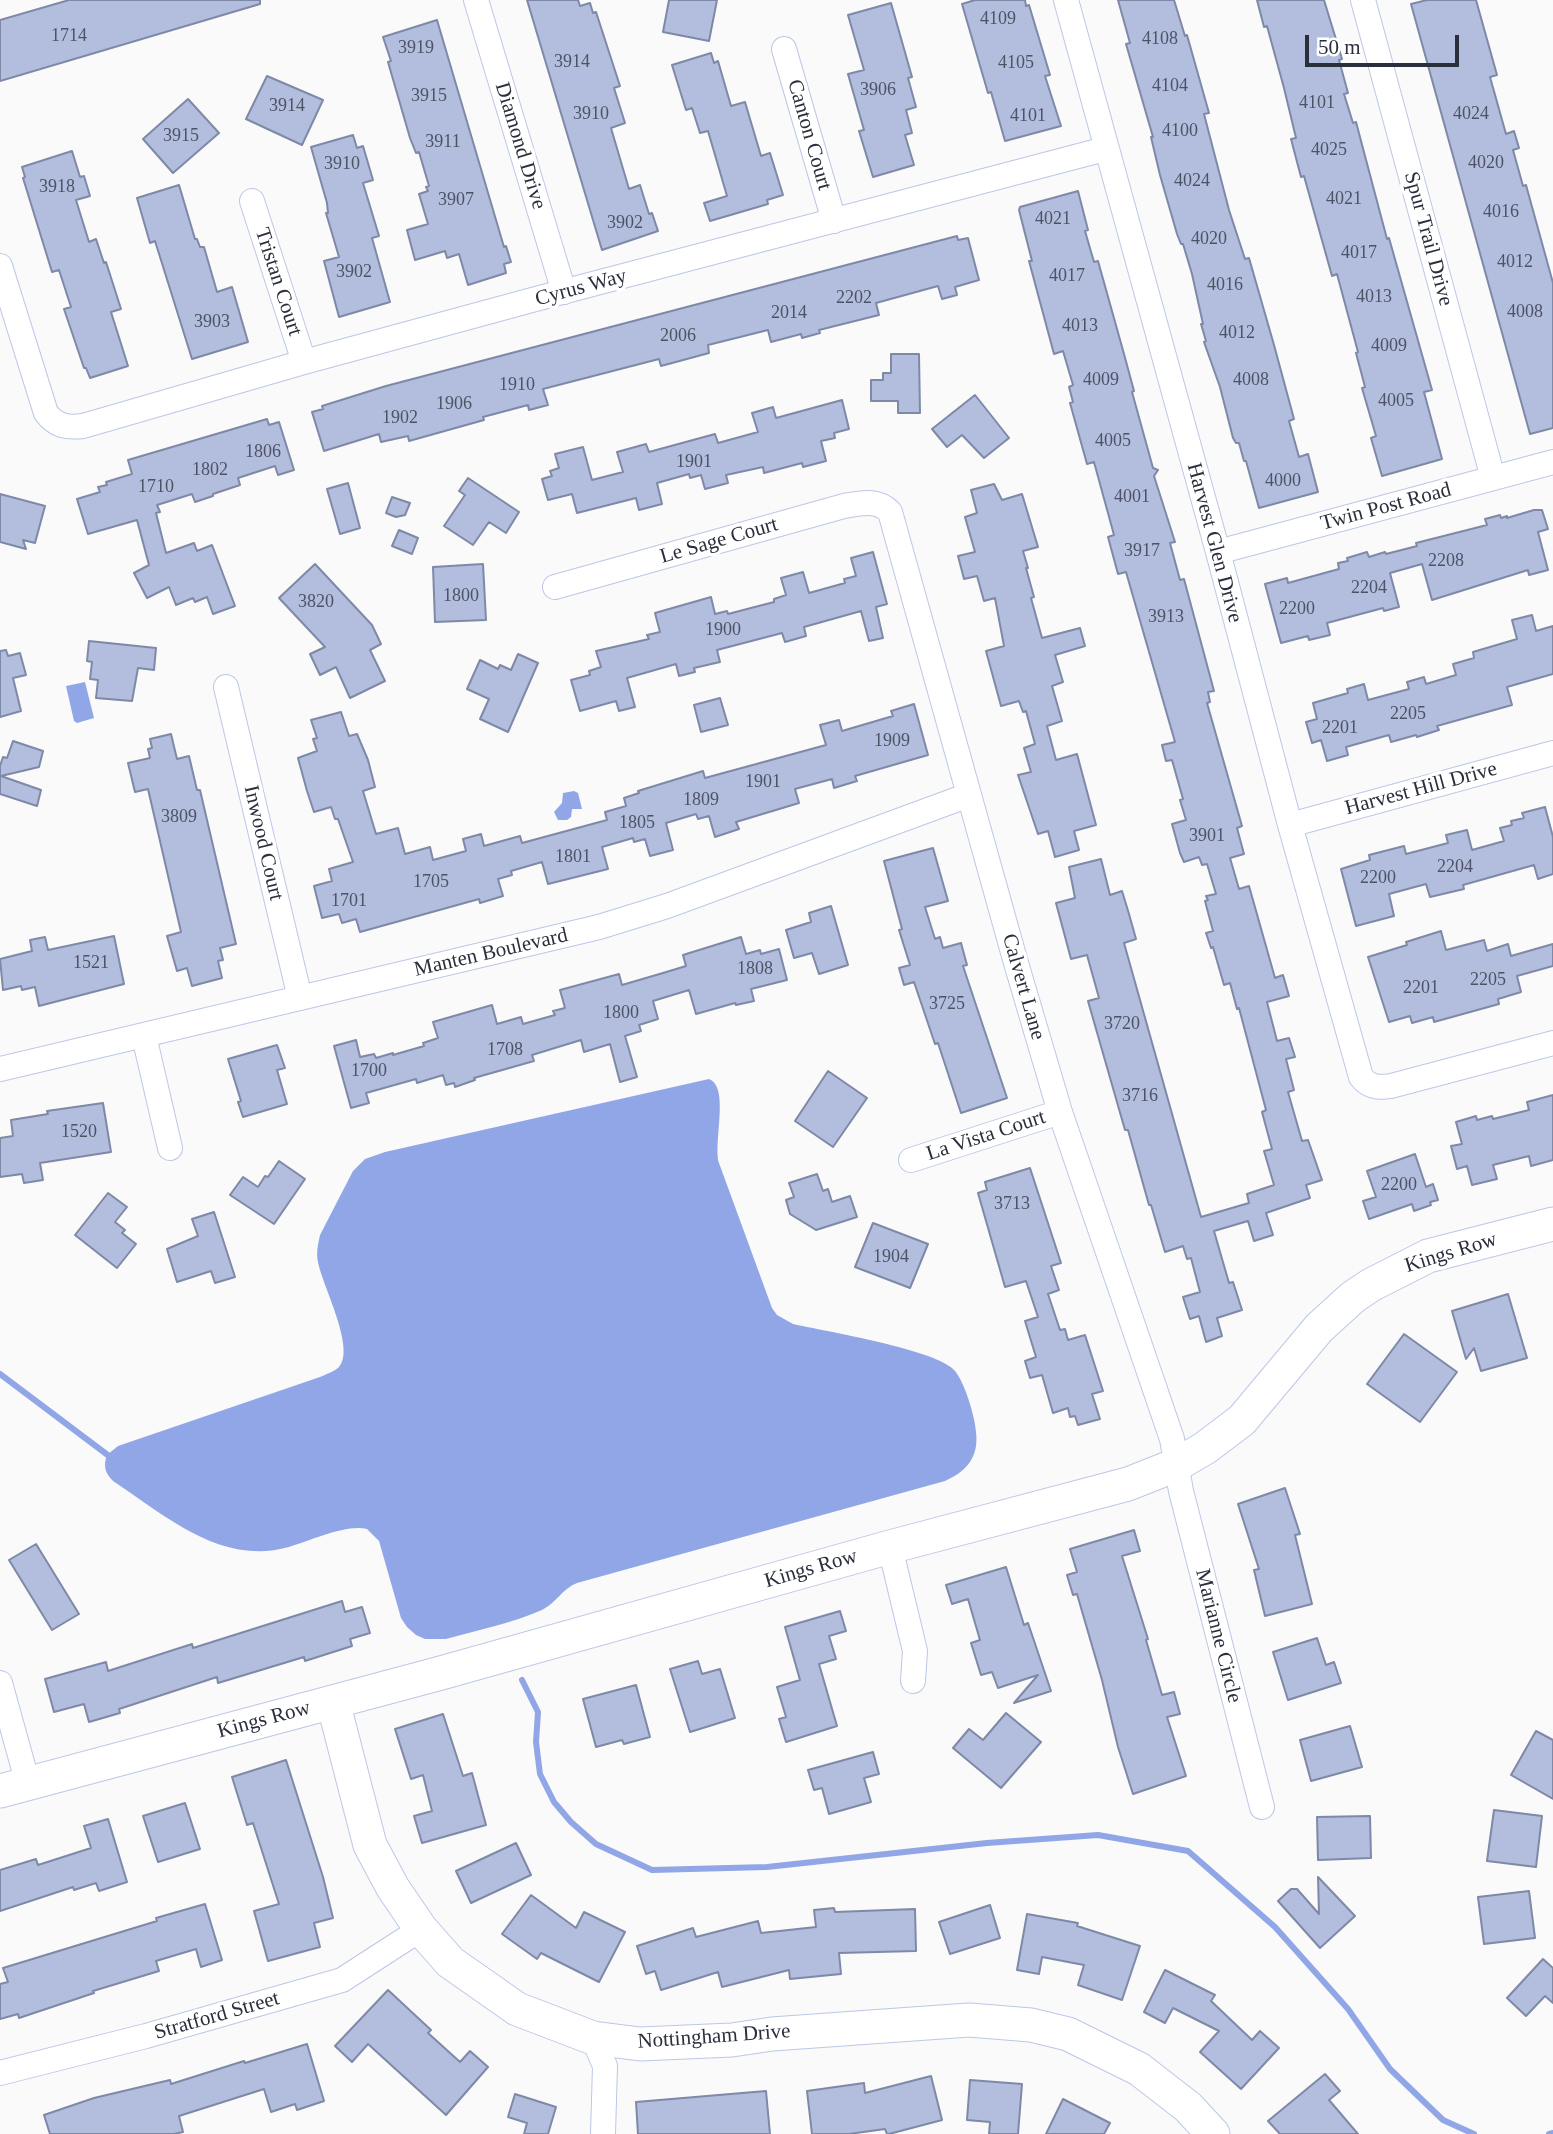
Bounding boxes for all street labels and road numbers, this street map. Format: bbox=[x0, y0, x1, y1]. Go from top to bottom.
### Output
street label: Canton Court bbox=[781, 77, 837, 193]
street label: Diamond Drive bbox=[489, 80, 551, 212]
street label: Spur Trail Drive bbox=[1398, 169, 1458, 309]
street label: Tristan Court bbox=[249, 225, 307, 339]
street label: Cyrus Way bbox=[533, 264, 629, 312]
street label: Harvest Glen Drive bbox=[1181, 460, 1247, 626]
street label: Twin Post Road bbox=[1318, 478, 1454, 536]
street label: Le Sage Court bbox=[657, 512, 781, 570]
street label: Harvest Hill Drive bbox=[1342, 757, 1500, 821]
street label: Inwood Court bbox=[238, 783, 288, 903]
street label: Manten Boulevard bbox=[412, 923, 570, 983]
street label: Calvert Lane bbox=[996, 931, 1050, 1043]
street label: La Vista Court bbox=[923, 1105, 1049, 1167]
street label: Kings Row bbox=[1402, 1227, 1500, 1279]
street label: Kings Row bbox=[762, 1544, 860, 1594]
street label: Marianne Circle bbox=[1189, 1566, 1247, 1706]
street label: Kings Row bbox=[215, 1696, 313, 1744]
street label: Stratford Street bbox=[152, 1986, 282, 2046]
street label: Nottingham Drive bbox=[637, 2019, 791, 2055]

